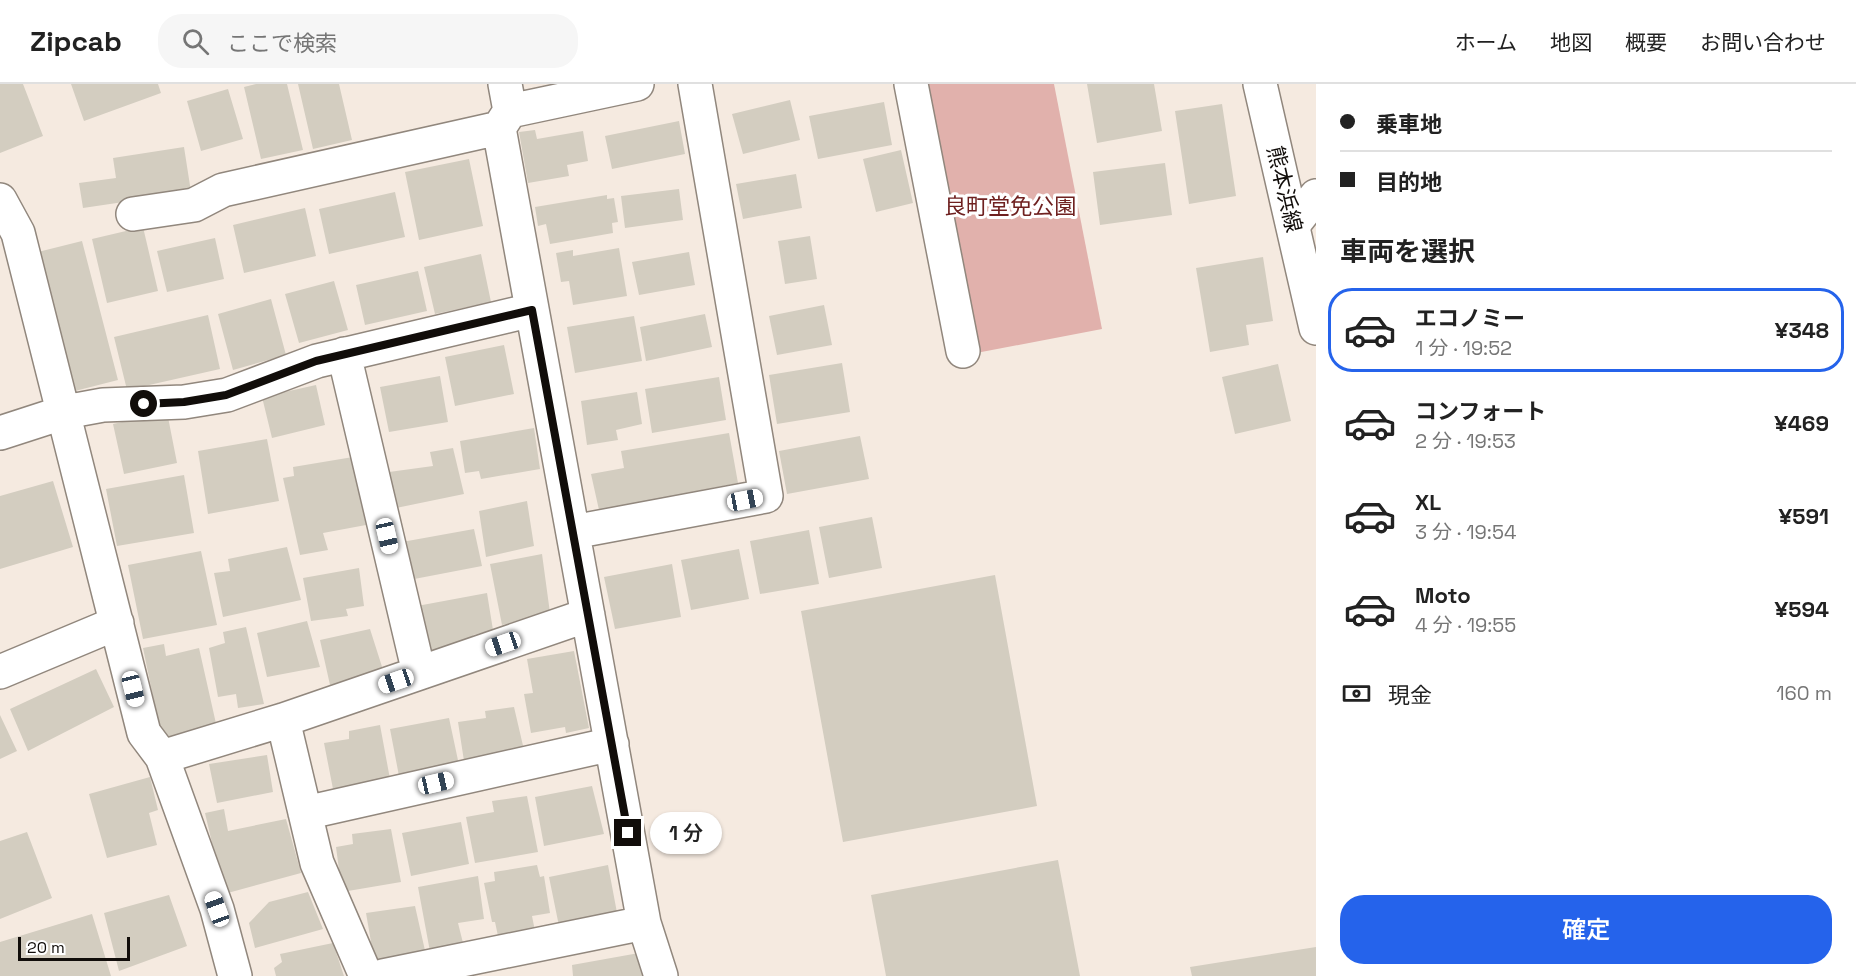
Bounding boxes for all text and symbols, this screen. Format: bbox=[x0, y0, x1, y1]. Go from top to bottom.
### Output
search box bbox=[158, 14, 578, 68]
text: Zipcab bbox=[30, 23, 122, 59]
icon: search bbox=[179, 25, 212, 58]
text: ここで検索 bbox=[227, 29, 337, 57]
text: ホーム bbox=[1455, 29, 1517, 56]
text: 地図 bbox=[1550, 29, 1592, 56]
text: 概要 bbox=[1625, 29, 1667, 56]
text: お問い合わせ bbox=[1700, 29, 1826, 56]
text: 乗車地 bbox=[1376, 110, 1442, 138]
street label: 熊本浜線 bbox=[1261, 143, 1309, 235]
text: 目的地 bbox=[1376, 168, 1442, 196]
park label: 良町堂免公園 bbox=[944, 192, 1076, 220]
text: 車両を選択 bbox=[1340, 234, 1475, 269]
icon: car bbox=[1343, 303, 1397, 357]
text: エコノミー bbox=[1415, 304, 1525, 332]
text: ¥348 bbox=[1775, 316, 1829, 344]
text: 1 分 · 19:52 bbox=[1415, 335, 1512, 361]
route start bbox=[130, 390, 157, 417]
icon: car bbox=[1343, 396, 1397, 450]
text: コンフォート bbox=[1415, 397, 1546, 425]
text: ¥469 bbox=[1774, 409, 1829, 437]
text: 2 分 · 19:53 bbox=[1415, 428, 1516, 454]
car bbox=[726, 488, 764, 512]
text: XL bbox=[1415, 488, 1441, 516]
icon: car bbox=[1343, 489, 1397, 543]
text: ¥591 bbox=[1779, 502, 1829, 530]
car bbox=[374, 516, 400, 556]
text: 3 分 · 19:54 bbox=[1415, 519, 1516, 545]
text: Moto bbox=[1415, 581, 1471, 609]
icon: car bbox=[1343, 582, 1397, 636]
text: ¥594 bbox=[1775, 595, 1829, 623]
text: 4 分 · 19:55 bbox=[1415, 612, 1516, 638]
car bbox=[483, 630, 523, 658]
car bbox=[376, 667, 416, 695]
car bbox=[120, 669, 146, 709]
icon: cash bbox=[1340, 677, 1373, 710]
text: 160 m bbox=[1776, 680, 1832, 706]
text: 現金 bbox=[1388, 681, 1432, 709]
car bbox=[416, 770, 456, 796]
callout: 1 分 bbox=[649, 812, 721, 854]
route end bbox=[614, 819, 641, 846]
text: 1 分 bbox=[669, 820, 703, 846]
car bbox=[202, 889, 232, 929]
button: 確定 bbox=[1340, 895, 1832, 964]
scale bar bbox=[18, 934, 130, 962]
text: 20 m bbox=[27, 937, 65, 958]

